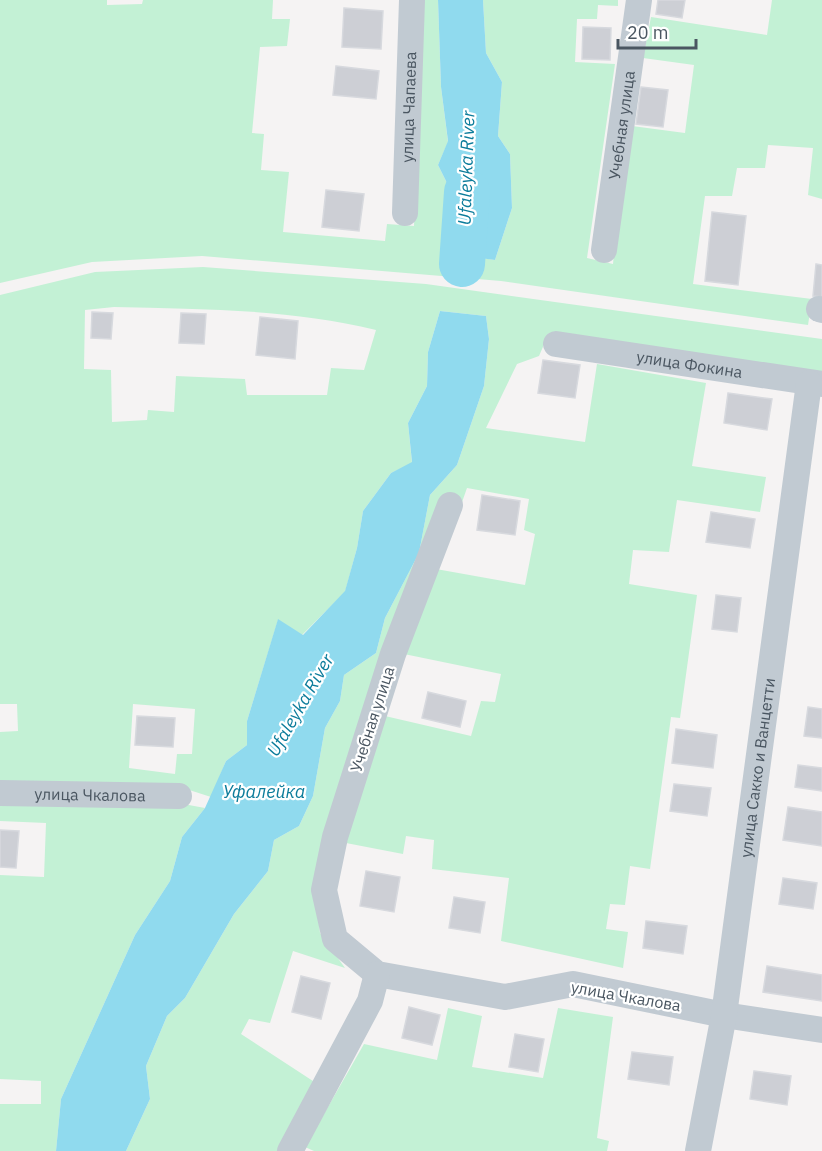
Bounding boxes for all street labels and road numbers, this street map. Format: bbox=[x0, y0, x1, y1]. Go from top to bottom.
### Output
street label: улица Чапаева bbox=[397, 51, 420, 163]
street label: Учебная улица bbox=[604, 69, 639, 181]
street label: улица Фокина bbox=[635, 346, 744, 382]
street label: Учебная улица bbox=[345, 663, 399, 774]
street label: улица Сакко и Ванцетти bbox=[735, 677, 779, 859]
street label: улица Чкалова bbox=[34, 784, 146, 805]
street label: улица Чкалова bbox=[570, 977, 683, 1016]

